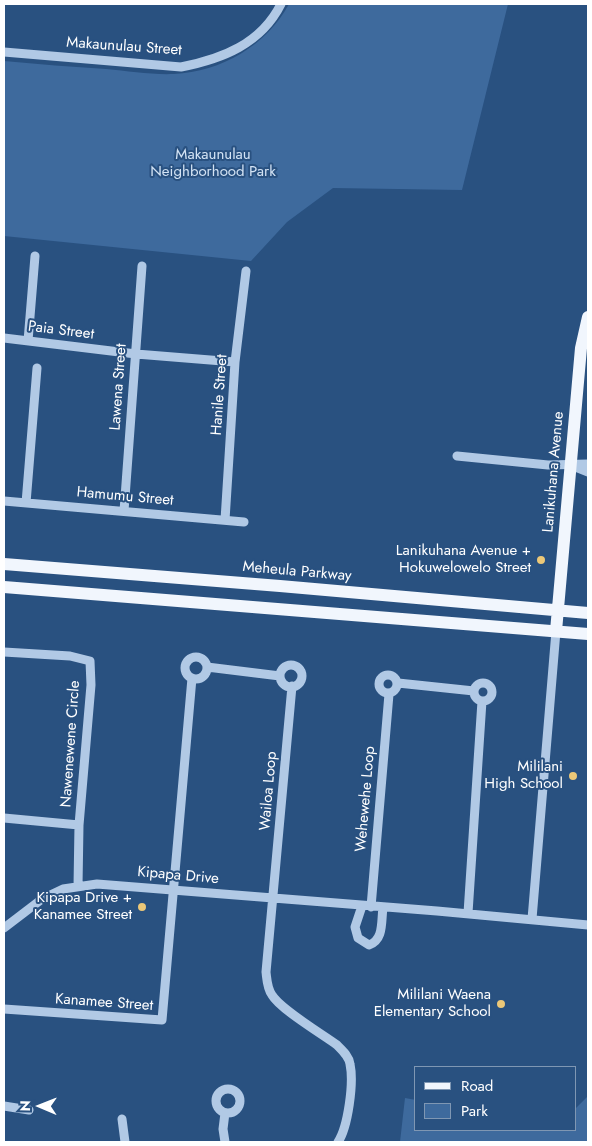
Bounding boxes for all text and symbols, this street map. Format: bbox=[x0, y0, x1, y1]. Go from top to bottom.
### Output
street label: Makaunulau Street bbox=[66, 34, 182, 60]
park label: Makaunulau Neighborhood Park bbox=[150, 146, 276, 181]
street label: Paia Street bbox=[27, 318, 95, 344]
street label: Lawena Street bbox=[107, 343, 131, 431]
street label: Hanile Street bbox=[208, 354, 232, 436]
street label: Lanikuhana Avenue bbox=[540, 411, 568, 533]
street label: Hamumu Street bbox=[76, 484, 174, 510]
place label: Lanikuhana Avenue + Hokuwelowelo Street bbox=[396, 542, 531, 577]
marker: Lanikuhana Avenue + Hokuwelowelo Street bbox=[535, 554, 547, 566]
street label: Meheula Parkway bbox=[242, 558, 352, 586]
street label: Nawenewene Circle bbox=[58, 680, 84, 808]
street label: Wehewehe Loop bbox=[352, 745, 380, 853]
street label: Wailoa Loop bbox=[257, 751, 281, 831]
place label: Mililani High School bbox=[484, 758, 563, 793]
marker: Mililani High School bbox=[567, 770, 579, 782]
street label: Kipapa Drive bbox=[136, 863, 220, 889]
place label: Kipapa Drive + Kanamee Street bbox=[34, 889, 132, 924]
marker: Kipapa Drive + Kanamee Street bbox=[136, 901, 148, 913]
place label: Mililani Waena Elementary School bbox=[374, 986, 491, 1021]
street label: Kanamee Street bbox=[54, 991, 154, 1015]
marker: Mililani Waena Elementary School bbox=[495, 998, 507, 1010]
legend bbox=[414, 1066, 577, 1131]
text: Road bbox=[461, 1075, 493, 1097]
north arrow bbox=[15, 1081, 65, 1131]
text: N bbox=[15, 1100, 35, 1111]
text: Park bbox=[461, 1100, 488, 1122]

